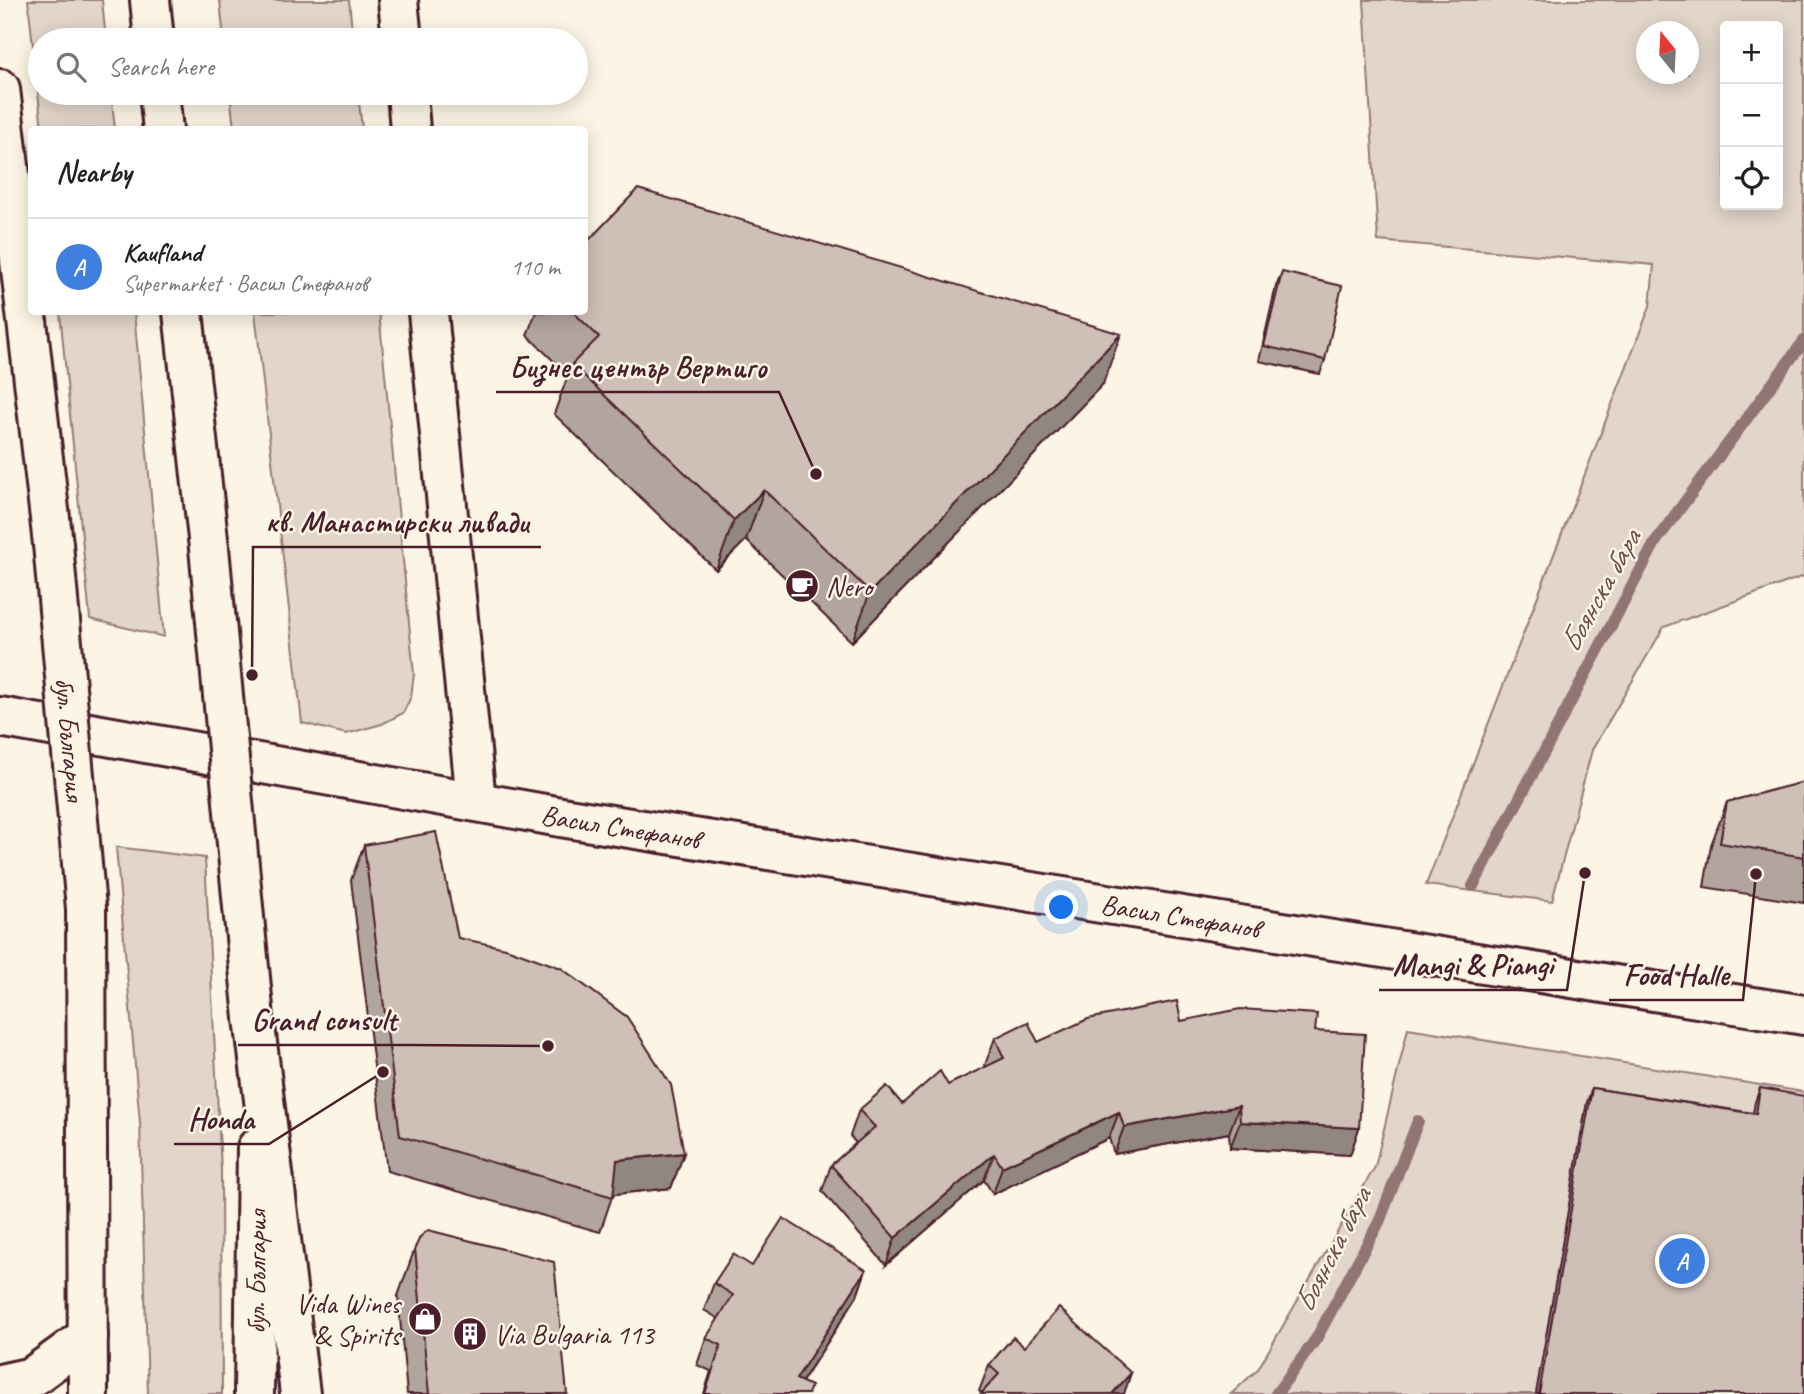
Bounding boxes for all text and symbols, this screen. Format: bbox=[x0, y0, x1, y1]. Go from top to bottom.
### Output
north arrow bbox=[1636, 21, 1699, 84]
map controls bbox=[1720, 21, 1783, 210]
button: + bbox=[1720, 21, 1783, 84]
search box bbox=[28, 28, 588, 105]
icon: search bbox=[52, 48, 90, 86]
text: Search here bbox=[108, 50, 214, 83]
button: − bbox=[1720, 84, 1783, 147]
button: locate bbox=[1720, 147, 1783, 210]
text: Nearby bbox=[56, 153, 132, 191]
text: Kaufland bbox=[123, 236, 202, 269]
text: A bbox=[73, 253, 85, 282]
text: 110 m bbox=[511, 253, 560, 282]
text: Supermarket · Васил Стефанов bbox=[123, 269, 368, 298]
callout: Бизнес център Вертиго bbox=[496, 341, 779, 392]
text: Бизнес център Вертиго bbox=[509, 348, 769, 387]
callout: кв. Манастирски ливади bbox=[253, 496, 541, 547]
text: кв. Манастирски ливади bbox=[265, 503, 531, 541]
water label: Боянска бара bbox=[1551, 520, 1651, 659]
cafe icon: Nero bbox=[783, 567, 821, 605]
place label: Nero bbox=[826, 569, 875, 604]
street label: бул. България bbox=[47, 676, 93, 805]
street label: Васил Стефанов bbox=[538, 797, 708, 858]
street label: Васил Стефанов bbox=[1098, 886, 1267, 947]
your location bbox=[1044, 890, 1078, 924]
callout: Mangi & Piangi bbox=[1379, 939, 1567, 990]
text: Mangi & Piangi bbox=[1393, 946, 1557, 984]
callout: Food Halle bbox=[1609, 949, 1743, 1000]
text: Food Halle bbox=[1624, 956, 1731, 994]
callout: Grand consult bbox=[238, 994, 410, 1045]
text: Grand consult bbox=[252, 1001, 399, 1039]
callout: Honda bbox=[174, 1093, 269, 1144]
text: Honda bbox=[188, 1100, 257, 1138]
water label: Боянска бара bbox=[1285, 1179, 1381, 1318]
street label: бул. България bbox=[238, 1207, 274, 1334]
pin: A bbox=[1659, 1235, 1705, 1287]
place label: Vida Wines & Spirits bbox=[295, 1286, 402, 1353]
shop icon: Vida Wines & Spirits bbox=[406, 1300, 444, 1338]
building icon: Via Bulgaria 113 bbox=[451, 1315, 489, 1353]
place label: Via Bulgaria 113 bbox=[494, 1317, 656, 1352]

